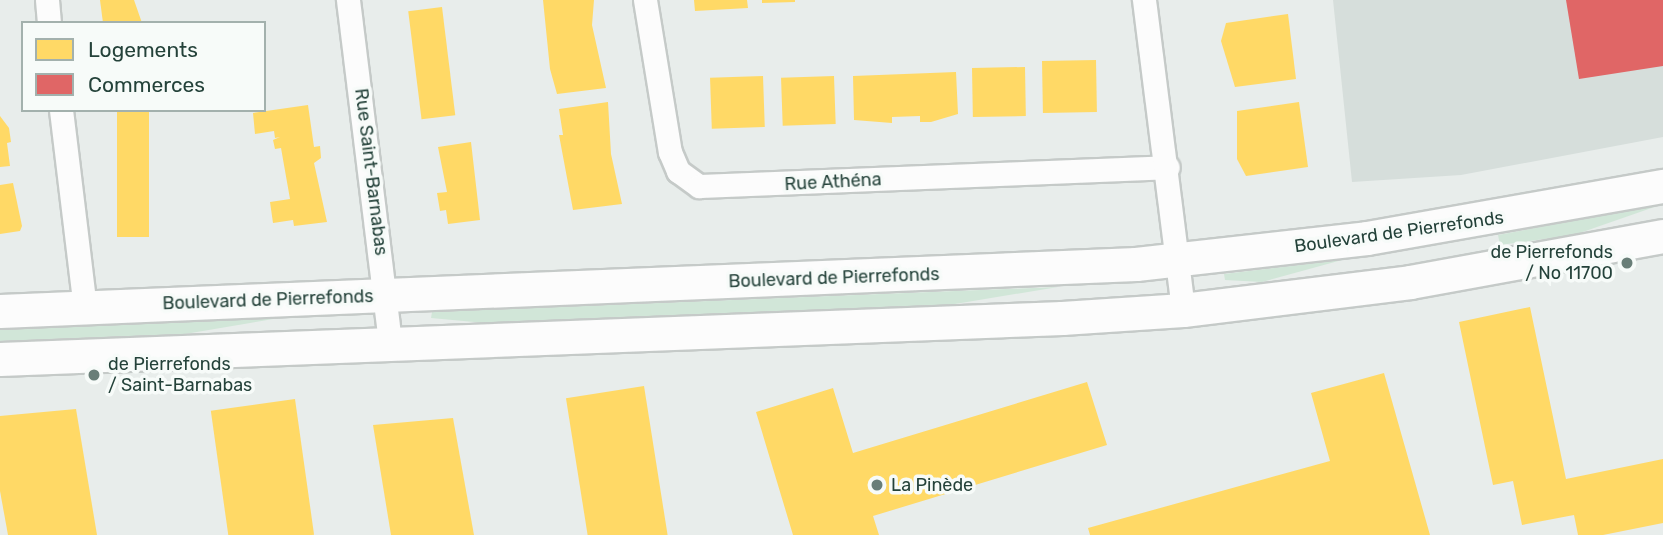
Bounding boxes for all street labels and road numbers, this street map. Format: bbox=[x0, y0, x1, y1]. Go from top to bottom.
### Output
street label: Rue Saint-Barnabas bbox=[350, 87, 392, 257]
street label: Rue Athéna bbox=[784, 169, 882, 195]
street label: Boulevard de Pierrefonds bbox=[1293, 207, 1505, 257]
street label: Boulevard de Pierrefonds bbox=[728, 264, 940, 292]
street label: Boulevard de Pierrefonds bbox=[162, 286, 374, 314]

